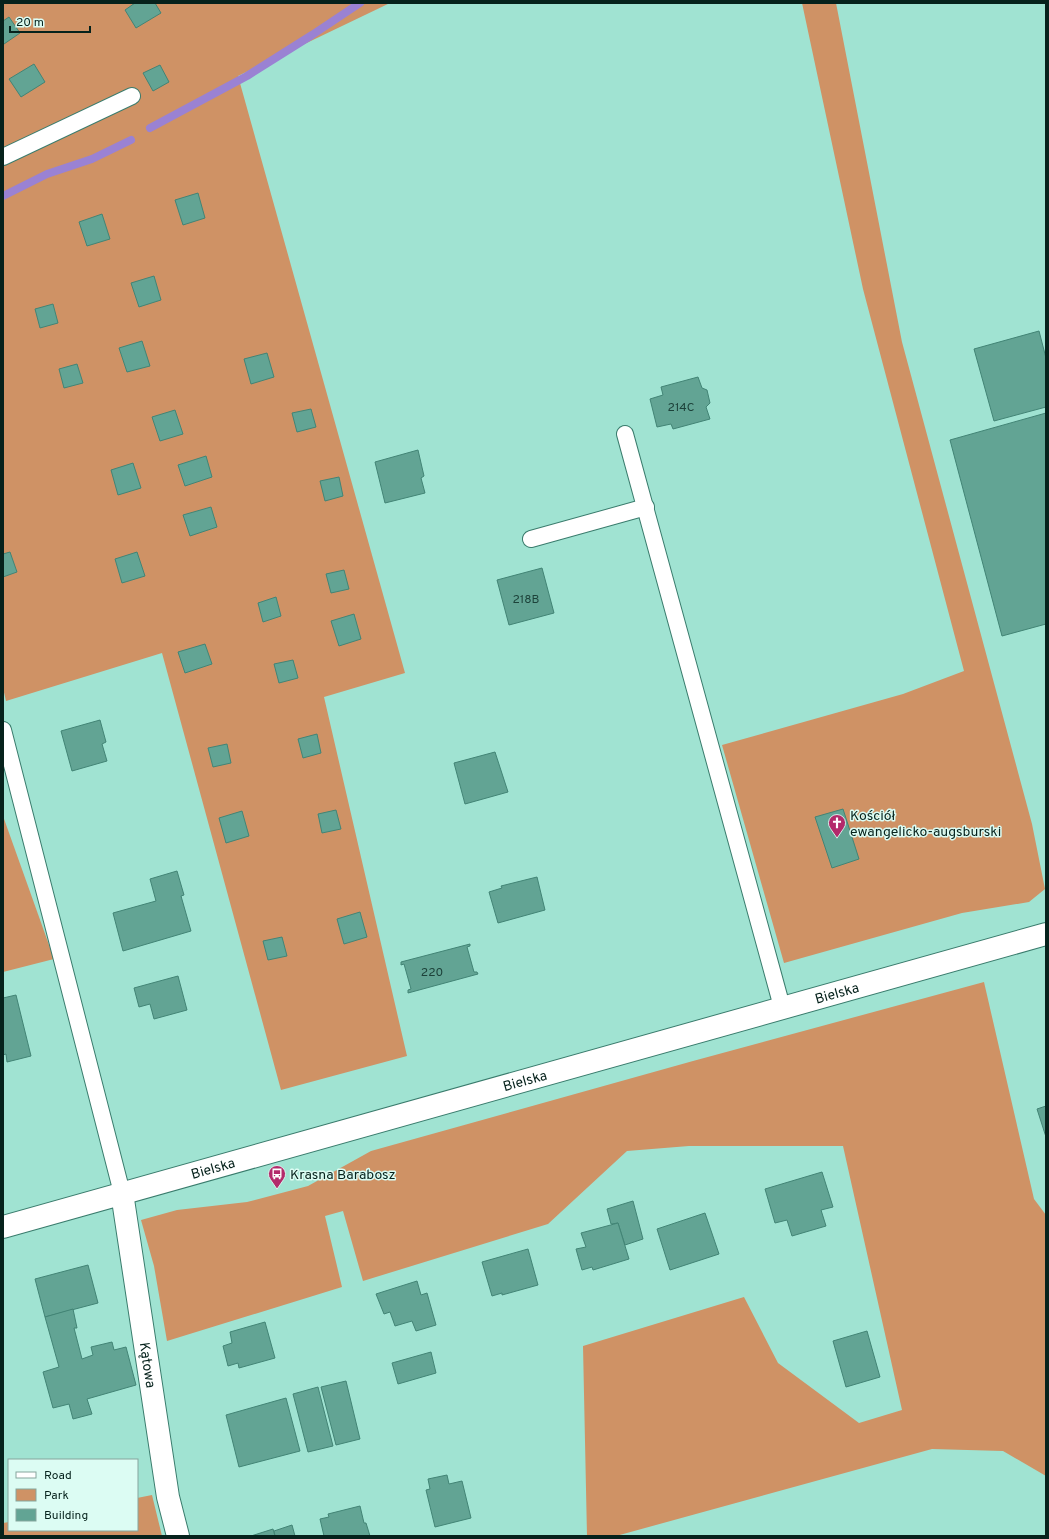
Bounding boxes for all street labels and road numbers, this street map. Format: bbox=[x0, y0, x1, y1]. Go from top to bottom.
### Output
street label: Bielska bbox=[813, 980, 861, 1009]
street label: Bielska bbox=[501, 1068, 549, 1096]
street label: Bielska bbox=[189, 1155, 237, 1184]
street label: Kątowa bbox=[135, 1341, 158, 1389]

